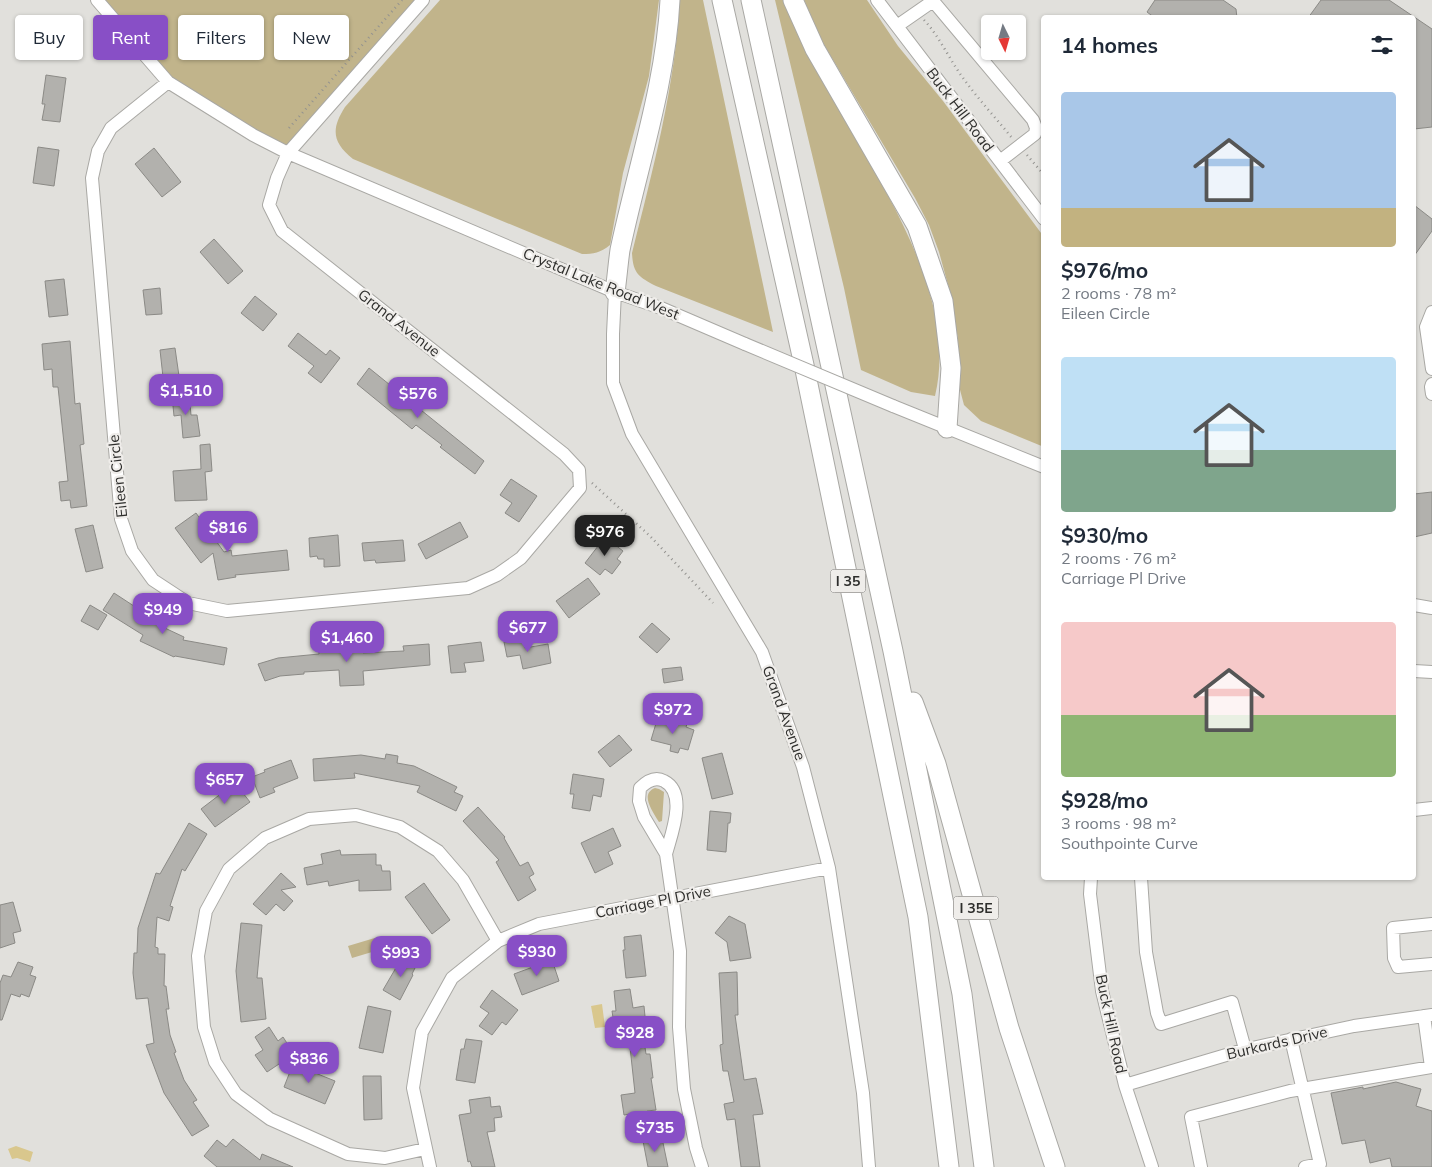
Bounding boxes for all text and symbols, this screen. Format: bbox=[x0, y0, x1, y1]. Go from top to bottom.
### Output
chip: Buy bbox=[15, 15, 83, 60]
chip: Rent bbox=[93, 15, 168, 60]
chip: Filters bbox=[178, 15, 264, 60]
chip: New bbox=[274, 15, 349, 60]
north arrow bbox=[981, 15, 1026, 60]
map controls bbox=[981, 15, 1026, 60]
icon: filters bbox=[1368, 31, 1396, 59]
text: 14 homes bbox=[1061, 32, 1158, 58]
street label: Buck Hill Road bbox=[922, 64, 998, 156]
icon: home bbox=[1184, 125, 1274, 215]
street label: Crystal Lake Road West bbox=[520, 243, 682, 324]
text: $976/mo bbox=[1061, 257, 1148, 283]
text: 2 rooms · 78 m² bbox=[1061, 283, 1176, 303]
street label: Grand Avenue bbox=[354, 285, 444, 361]
text: Eileen Circle bbox=[1061, 303, 1150, 323]
pin: $1,510 bbox=[145, 374, 227, 416]
pin: $576 bbox=[388, 376, 448, 419]
text: $1,510 bbox=[160, 380, 212, 400]
text: $576 bbox=[399, 383, 437, 403]
icon: home bbox=[1184, 390, 1274, 480]
street label: Eileen Circle bbox=[104, 434, 131, 518]
pin: $816 bbox=[198, 510, 258, 553]
pin: $976 bbox=[575, 514, 635, 557]
text: $816 bbox=[209, 517, 247, 537]
text: $976 bbox=[586, 521, 624, 541]
text: $930/mo bbox=[1061, 522, 1148, 548]
text: 2 rooms · 76 m² bbox=[1061, 548, 1176, 568]
text: Carriage Pl Drive bbox=[1061, 568, 1186, 588]
road number: I 35 bbox=[830, 570, 866, 592]
pin: $949 bbox=[133, 592, 193, 635]
text: $949 bbox=[144, 599, 182, 619]
pin: $677 bbox=[498, 610, 558, 653]
text: $677 bbox=[509, 617, 547, 637]
pin: $1,460 bbox=[306, 620, 388, 663]
text: $1,460 bbox=[321, 627, 373, 647]
icon: home bbox=[1184, 655, 1274, 745]
street label: Grand Avenue bbox=[759, 663, 810, 763]
pin: $972 bbox=[643, 692, 703, 735]
text: $972 bbox=[654, 699, 692, 719]
pin: $657 bbox=[195, 762, 255, 805]
text: $657 bbox=[206, 769, 244, 789]
text: $928/mo bbox=[1061, 787, 1148, 813]
text: 3 rooms · 98 m² bbox=[1061, 813, 1176, 833]
text: Southpointe Curve bbox=[1061, 833, 1198, 853]
street label: Carriage Pl Drive bbox=[594, 881, 712, 922]
road number: I 35E bbox=[954, 896, 998, 920]
pin: $930 bbox=[507, 934, 567, 977]
pin: $993 bbox=[371, 936, 431, 978]
text: $930 bbox=[518, 941, 556, 961]
text: $993 bbox=[382, 942, 420, 962]
street label: Buck Hill Road bbox=[1092, 973, 1131, 1075]
pin: $928 bbox=[605, 1016, 665, 1058]
text: $928 bbox=[616, 1022, 654, 1042]
street label: Burkards Drive bbox=[1225, 1022, 1329, 1063]
pin: $836 bbox=[279, 1042, 339, 1084]
text: $836 bbox=[290, 1048, 328, 1068]
pin: $735 bbox=[625, 1110, 685, 1153]
text: $735 bbox=[636, 1117, 674, 1137]

